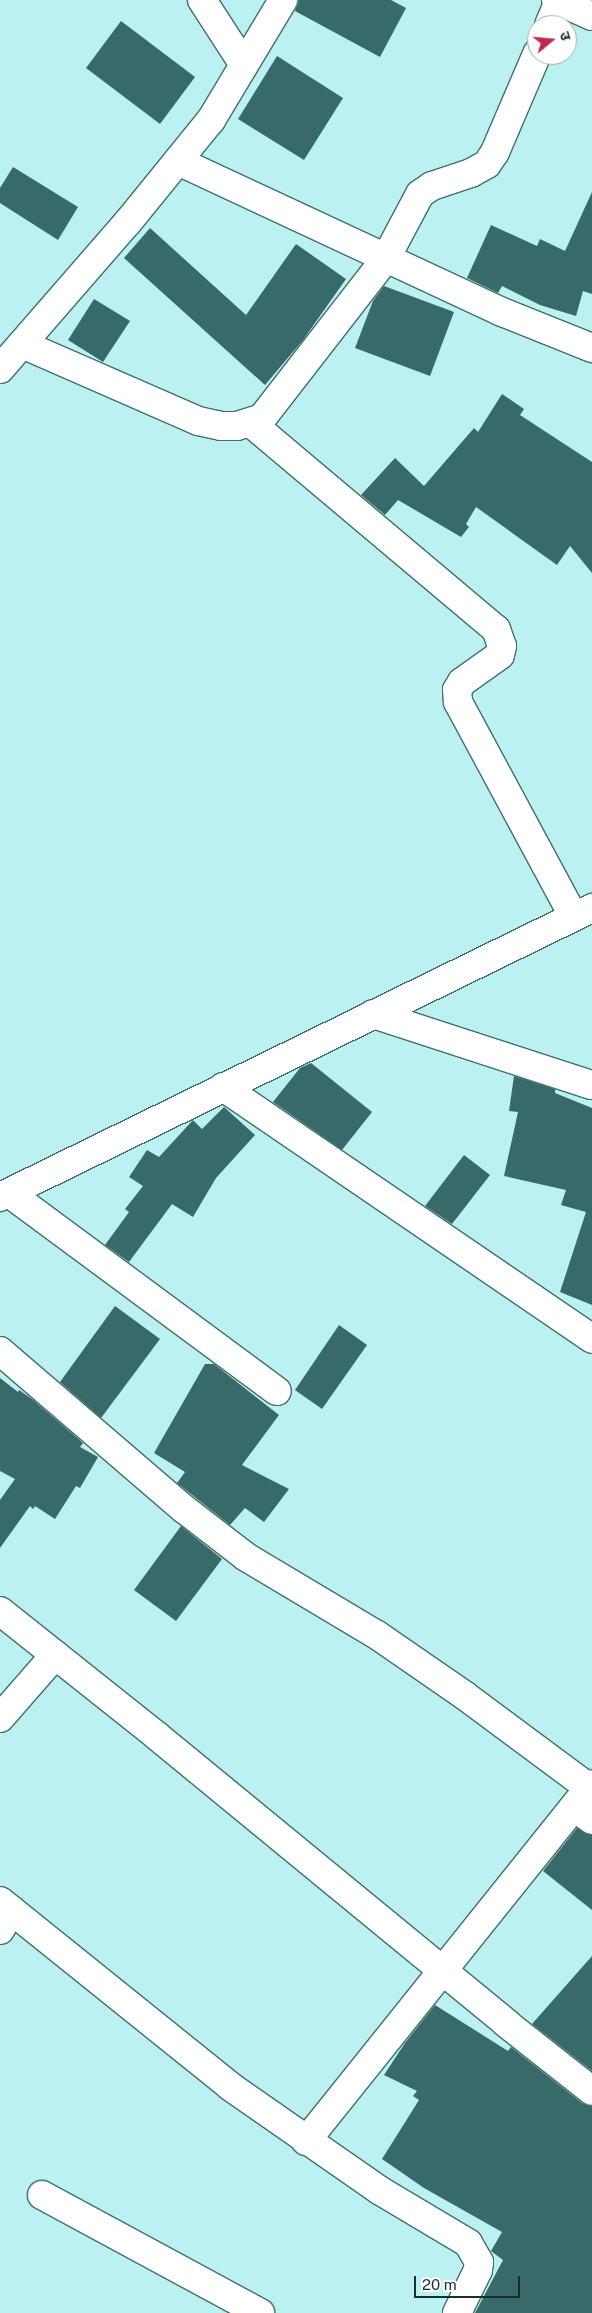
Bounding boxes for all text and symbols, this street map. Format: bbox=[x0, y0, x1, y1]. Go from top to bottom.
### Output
north arrow bbox=[527, 15, 577, 65]
text: उ bbox=[557, 30, 574, 42]
scale bar bbox=[417, 2266, 523, 2298]
text: 20 m bbox=[422, 2276, 457, 2293]

